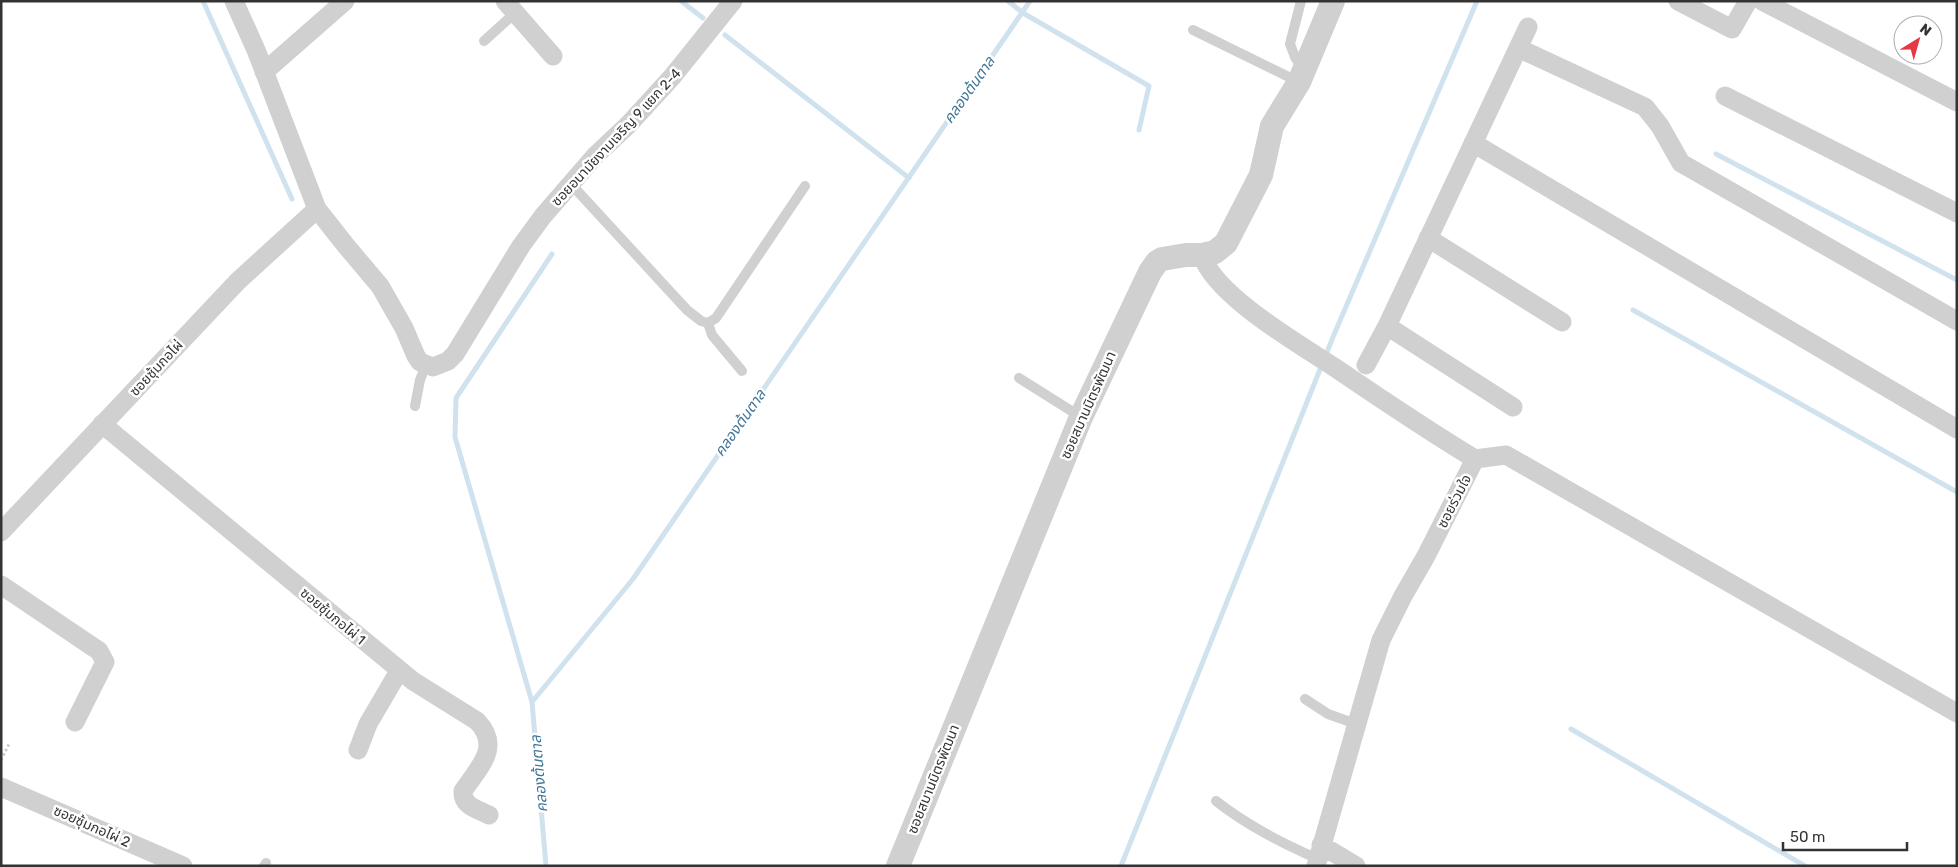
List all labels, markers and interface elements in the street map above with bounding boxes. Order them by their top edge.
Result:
north arrow [1893,15,1943,65]
text: N [1916,20,1935,40]
water label: คลองต้นตาล [939,53,999,127]
street label: ซอยอนามัยงามเจริญ 9 แยก 2-4 [548,65,685,210]
street label: ซอยซุ้มกอไผ่ [126,337,187,400]
street label: ซอยสมานมิตรพัฒนา [1057,349,1120,462]
water label: คลองต้นตาล [710,386,770,460]
street label: ซอยร่วมใจ [1434,472,1475,531]
street label: ซอยซุ้มกอไผ่ 1 [297,584,369,649]
street label: ซอยสมานมิตรพัฒนา [904,722,963,836]
water label: คลองต้นตาล [527,734,551,813]
street label: ซอยซุ้มกอไผ่ 2 [51,802,133,851]
scale bar [1783,820,1907,852]
text: 50 m [1790,828,1825,846]

